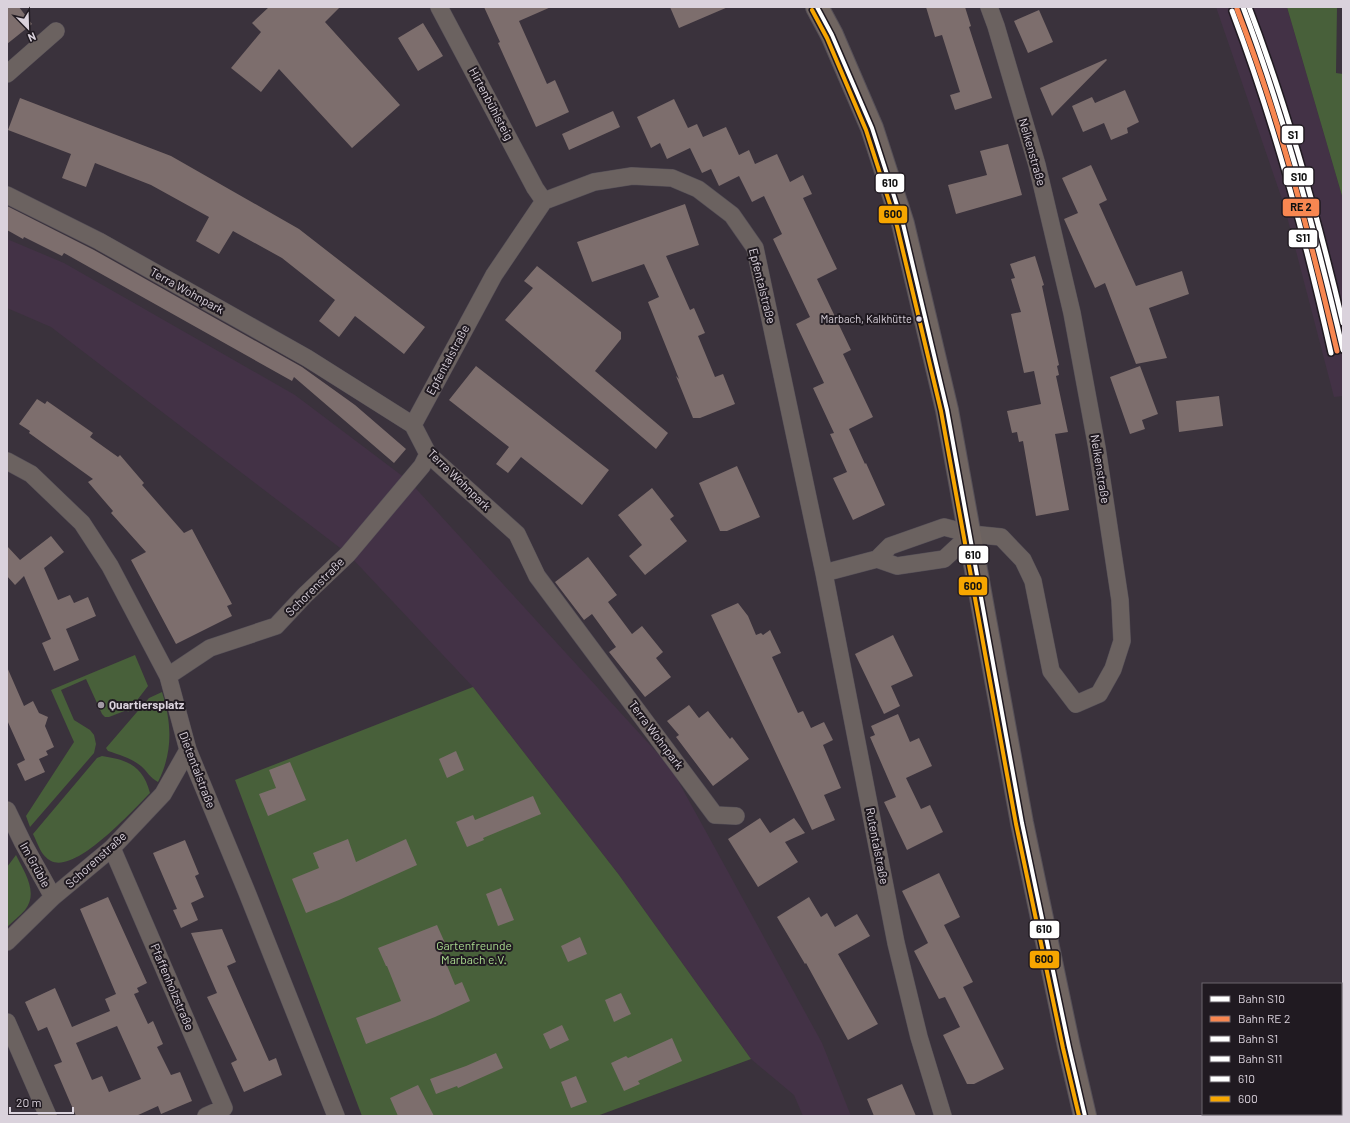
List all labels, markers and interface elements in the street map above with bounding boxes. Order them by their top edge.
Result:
north arrow [8,8,48,48]
text: N [26,30,38,45]
street label: Hirtenbühlsteig [467,65,517,142]
street label: Nelkenstraße [1017,116,1049,187]
line badge: S1 [1281,125,1304,144]
text: S1 [1288,128,1298,141]
line badge: S10 [1283,167,1314,186]
text: S10 [1291,170,1307,183]
line badge: 610 [875,173,905,193]
text: 610 [882,176,898,189]
line badge: RE 2 [1282,198,1320,217]
text: RE 2 [1290,200,1312,213]
line badge: 600 [878,205,908,224]
text: 600 [884,207,902,220]
line badge: S11 [1288,229,1318,248]
text: S11 [1296,231,1310,244]
street label: Epfentalstraße [747,247,779,325]
street label: Terra Wohnpark [148,264,227,316]
place label: Marbach, Kalkhütte [820,312,912,325]
marker: Marbach, Kalkhütte [914,314,924,324]
street label: Epfentalstraße [423,322,471,397]
street label: Nelkenstraße [1089,433,1113,504]
street label: Terra Wohnpark [425,446,494,513]
line badge: 610 [958,545,989,564]
text: 610 [965,548,981,561]
street label: Schorenstraße [282,554,346,618]
line badge: 600 [958,576,988,596]
text: 600 [964,579,982,592]
place label: Quartiersplatz [109,697,185,711]
street label: Terra Wohnpark [626,697,687,771]
marker: Quartiersplatz [96,700,106,710]
street label: Dietentalstraße [177,729,219,810]
street label: Rutentalstraße [864,806,892,885]
street label: Schorenstraße [62,828,129,890]
street label: Im Grüble [18,840,54,889]
line badge: 610 [1029,920,1060,939]
text: 610 [1036,922,1052,935]
park label: Gartenfreunde Marbach e.V. [436,938,512,966]
street label: Pfaffenholzstraße [148,941,197,1032]
line badge: 600 [1029,950,1060,969]
text: 600 [1035,952,1053,965]
legend [1202,983,1342,1115]
text: Bahn S10 [1238,991,1285,1005]
text: Bahn RE 2 [1238,1011,1290,1025]
text: Bahn S1 [1238,1031,1278,1045]
text: Bahn S11 [1238,1051,1282,1065]
text: 610 [1238,1071,1255,1085]
scale bar [10,1089,73,1115]
text: 600 [1238,1091,1258,1105]
text: 20 m [16,1095,42,1109]

